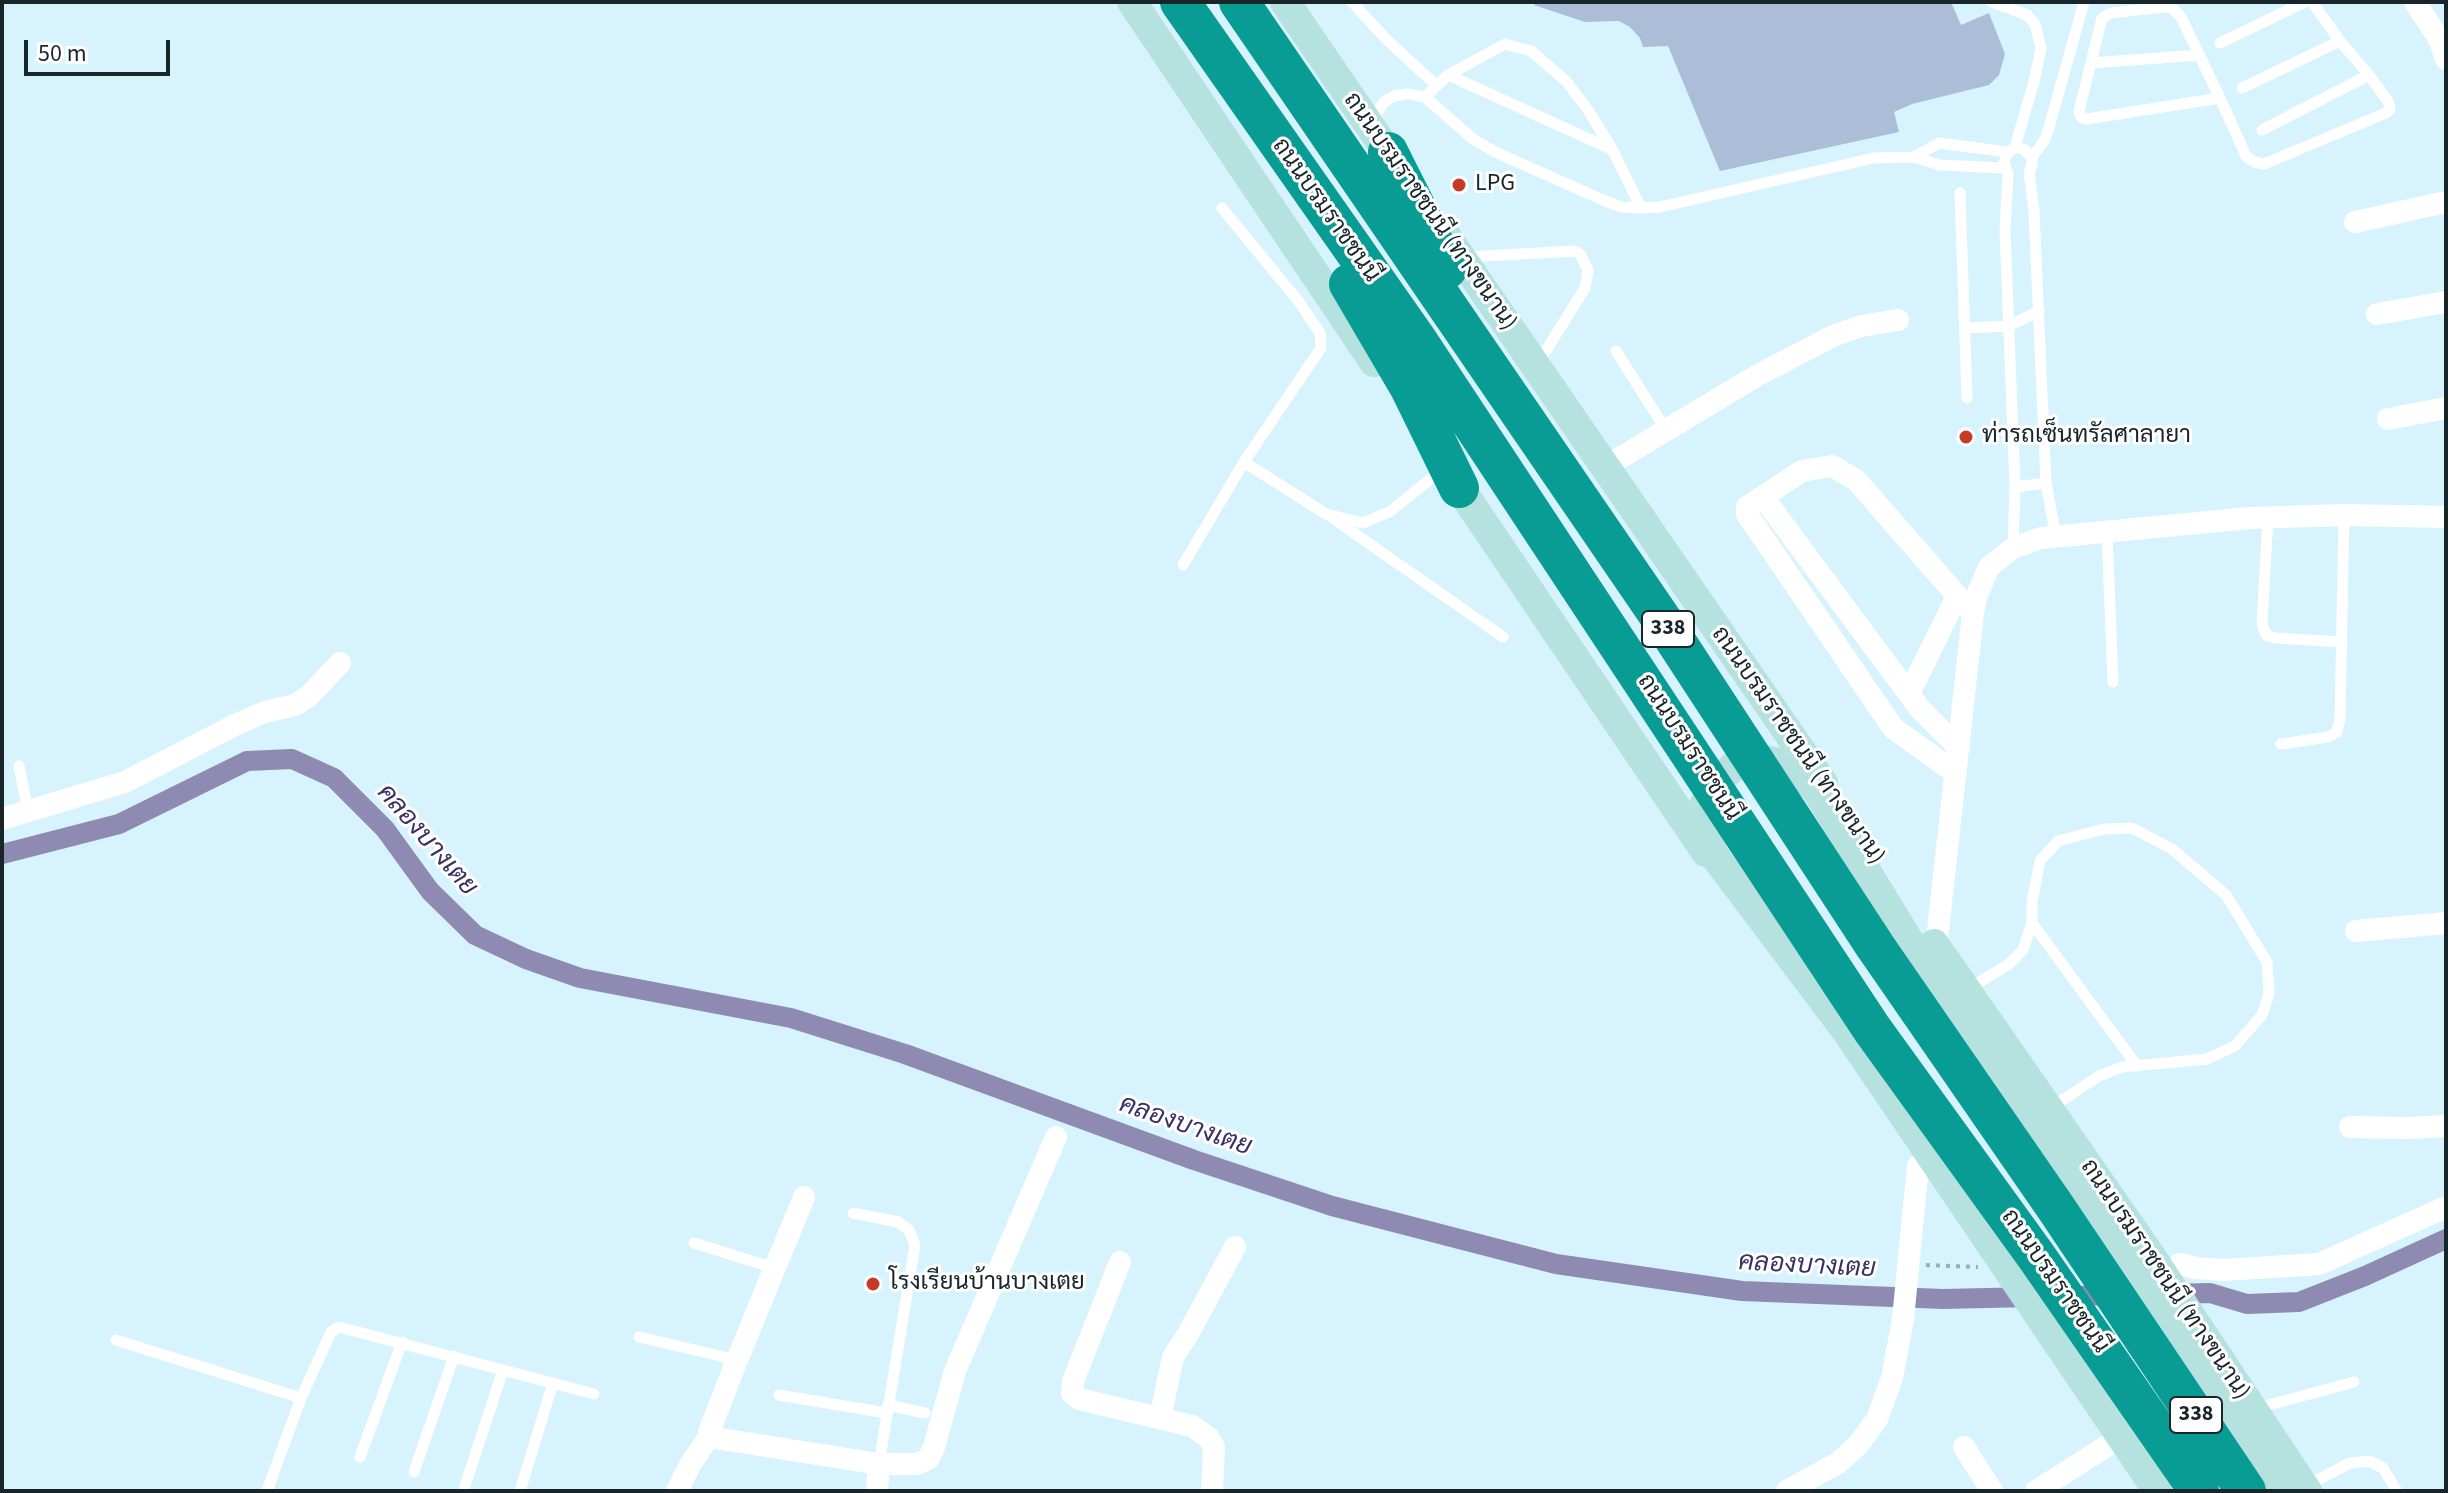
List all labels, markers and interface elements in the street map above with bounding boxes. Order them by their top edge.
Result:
scale bar [28,24,174,74]
text: 50 m [38,36,87,71]
street label: ถนนบรมราชชนนี (ทางขนาน) [1336,88,1522,336]
street label: ถนนบรมราชชนนี [1265,133,1385,289]
place label: LPG [1475,171,1515,199]
marker: LPG [1450,176,1468,194]
place label: ท่ารถเซ็นทรัลศาลายา [1982,423,2191,451]
marker: ท่ารถเซ็นทรัลศาลายา [1957,428,1975,446]
road number: 338 [1642,611,1694,647]
street label: ถนนบรมราชชนนี (ทางขนาน) [1704,622,1890,870]
street label: ถนนบรมราชชนนี [1630,669,1746,827]
water label: คลองบางเตย [369,779,483,903]
water label: คลองบางเตย [1115,1090,1255,1164]
street label: ถนนบรมราชชนนี (ทางขนาน) [2073,1154,2255,1406]
street label: ถนนบรมราชชนนี [1994,1204,2114,1360]
water label: คลองบางเตย [1737,1248,1877,1286]
place label: โรงเรียนบ้านบางเตย [889,1270,1085,1298]
marker: โรงเรียนบ้านบางเตย [864,1275,882,1293]
road number: 338 [2170,1397,2222,1433]

